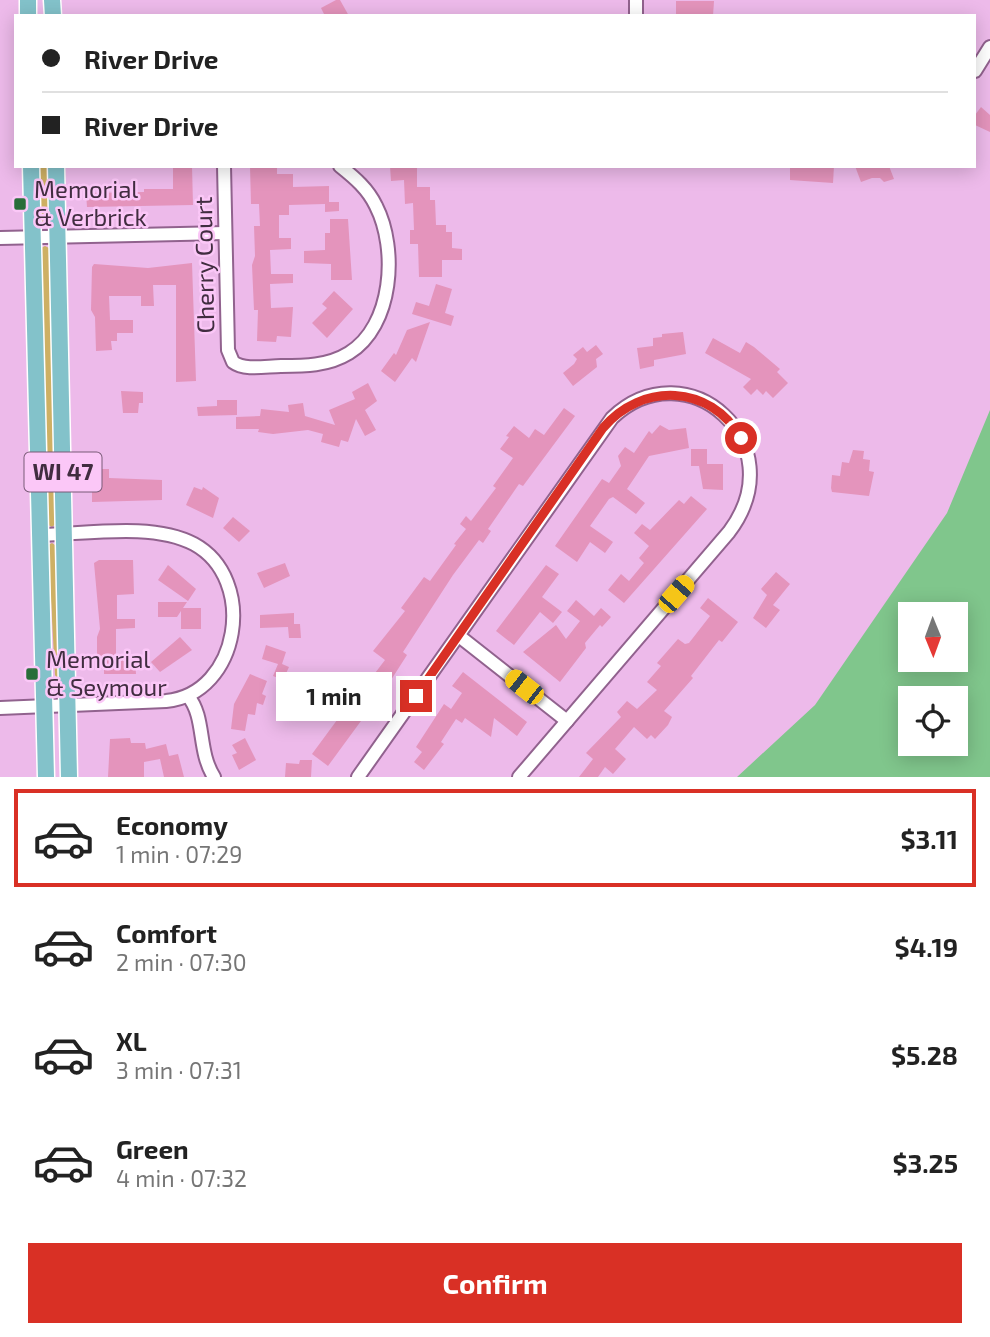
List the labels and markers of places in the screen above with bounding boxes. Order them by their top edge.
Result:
place label: Memorial & Verbrick [34,174,147,231]
marker: Memorial & Verbrick [12,196,28,212]
place label: Memorial & Seymour [46,644,167,701]
marker: Memorial & Seymour [24,666,40,682]

